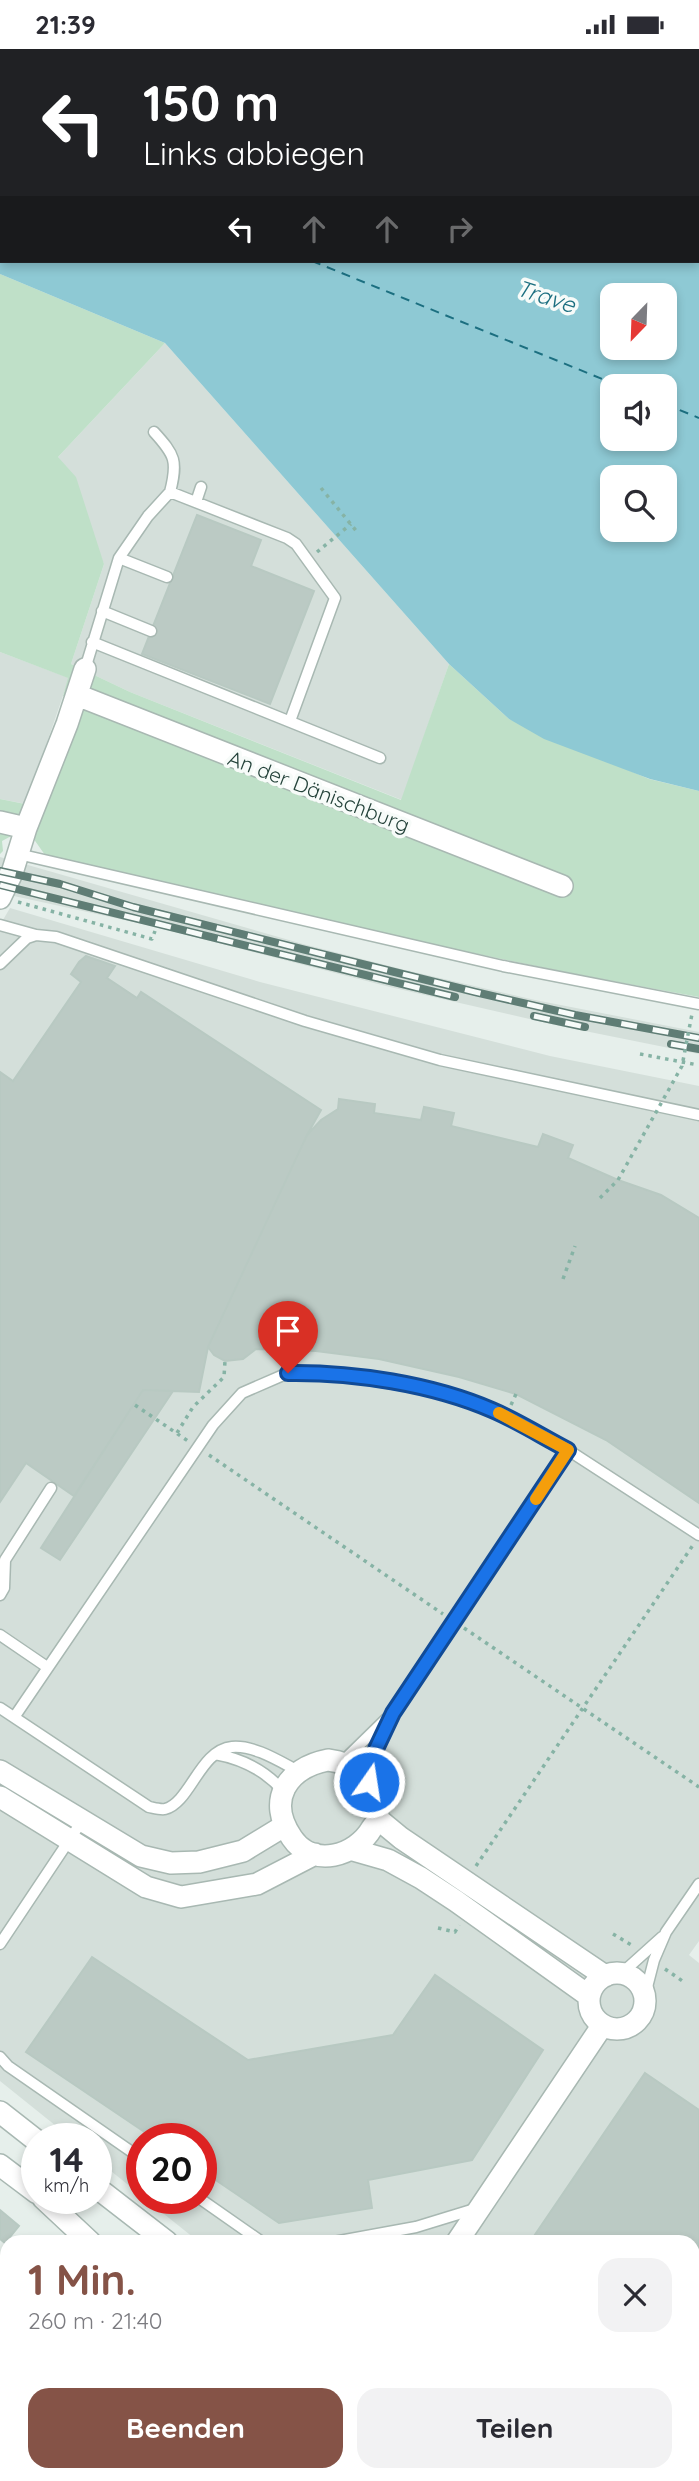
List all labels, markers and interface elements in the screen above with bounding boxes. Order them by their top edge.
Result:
text: 21:39 [35,8,96,41]
text: 150 m [143,72,279,133]
icon: left [28,77,119,168]
text: Links abbiegen [143,133,365,173]
icon: left [222,210,260,248]
icon: ahead [295,210,333,248]
icon: ahead [368,210,406,248]
icon: right [441,210,479,248]
water label: Trave [513,273,580,319]
north arrow [600,283,677,361]
map controls [600,283,677,542]
button: sound [600,374,677,451]
button: search [600,465,677,542]
street label: An der Dänischburg [224,744,414,838]
pin [258,1301,318,1373]
icon: arrive [269,1312,307,1350]
position arrow [332,1745,406,1819]
speed limit sign: 20 [126,2123,217,2214]
text: 14 [49,2137,84,2181]
text: km/h [44,2174,89,2197]
text: 1 Min. [28,2253,136,2306]
button: close [598,2258,672,2332]
text: 260 m · 21:40 [28,2306,162,2335]
button: Beenden [28,2388,343,2468]
button: Teilen [357,2388,672,2468]

